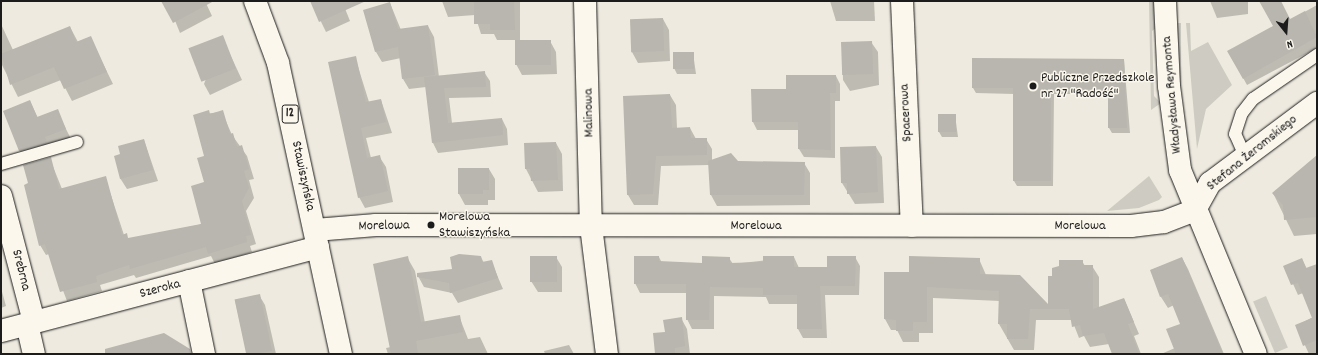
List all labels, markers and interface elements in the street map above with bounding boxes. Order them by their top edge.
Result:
north arrow [1266,12,1306,52]
text: N [1285,35,1294,52]
street label: Władysława Reymonta [1158,36,1186,154]
place label: Publiczne Przedszkole nr 27 "Radość" [1041,70,1154,102]
marker: Publiczne Przedszkole nr 27 "Radość" [1028,81,1038,91]
street label: Spacerowa [896,84,916,142]
street label: Malinowa [580,88,598,138]
road number: 12 [281,103,299,125]
street label: Stefana Żeromskiego [1203,111,1301,195]
street label: Stawiszyńska [287,140,319,212]
place label: Morelowa Stawiszyńska [439,209,510,242]
street label: Morelowa [358,217,410,235]
street label: Morelowa [731,218,781,234]
street label: Morelowa [1055,218,1105,234]
marker: Morelowa Stawiszyńska [426,220,436,230]
street label: Srebrna [8,248,34,292]
street label: Szeroka [138,276,182,302]

